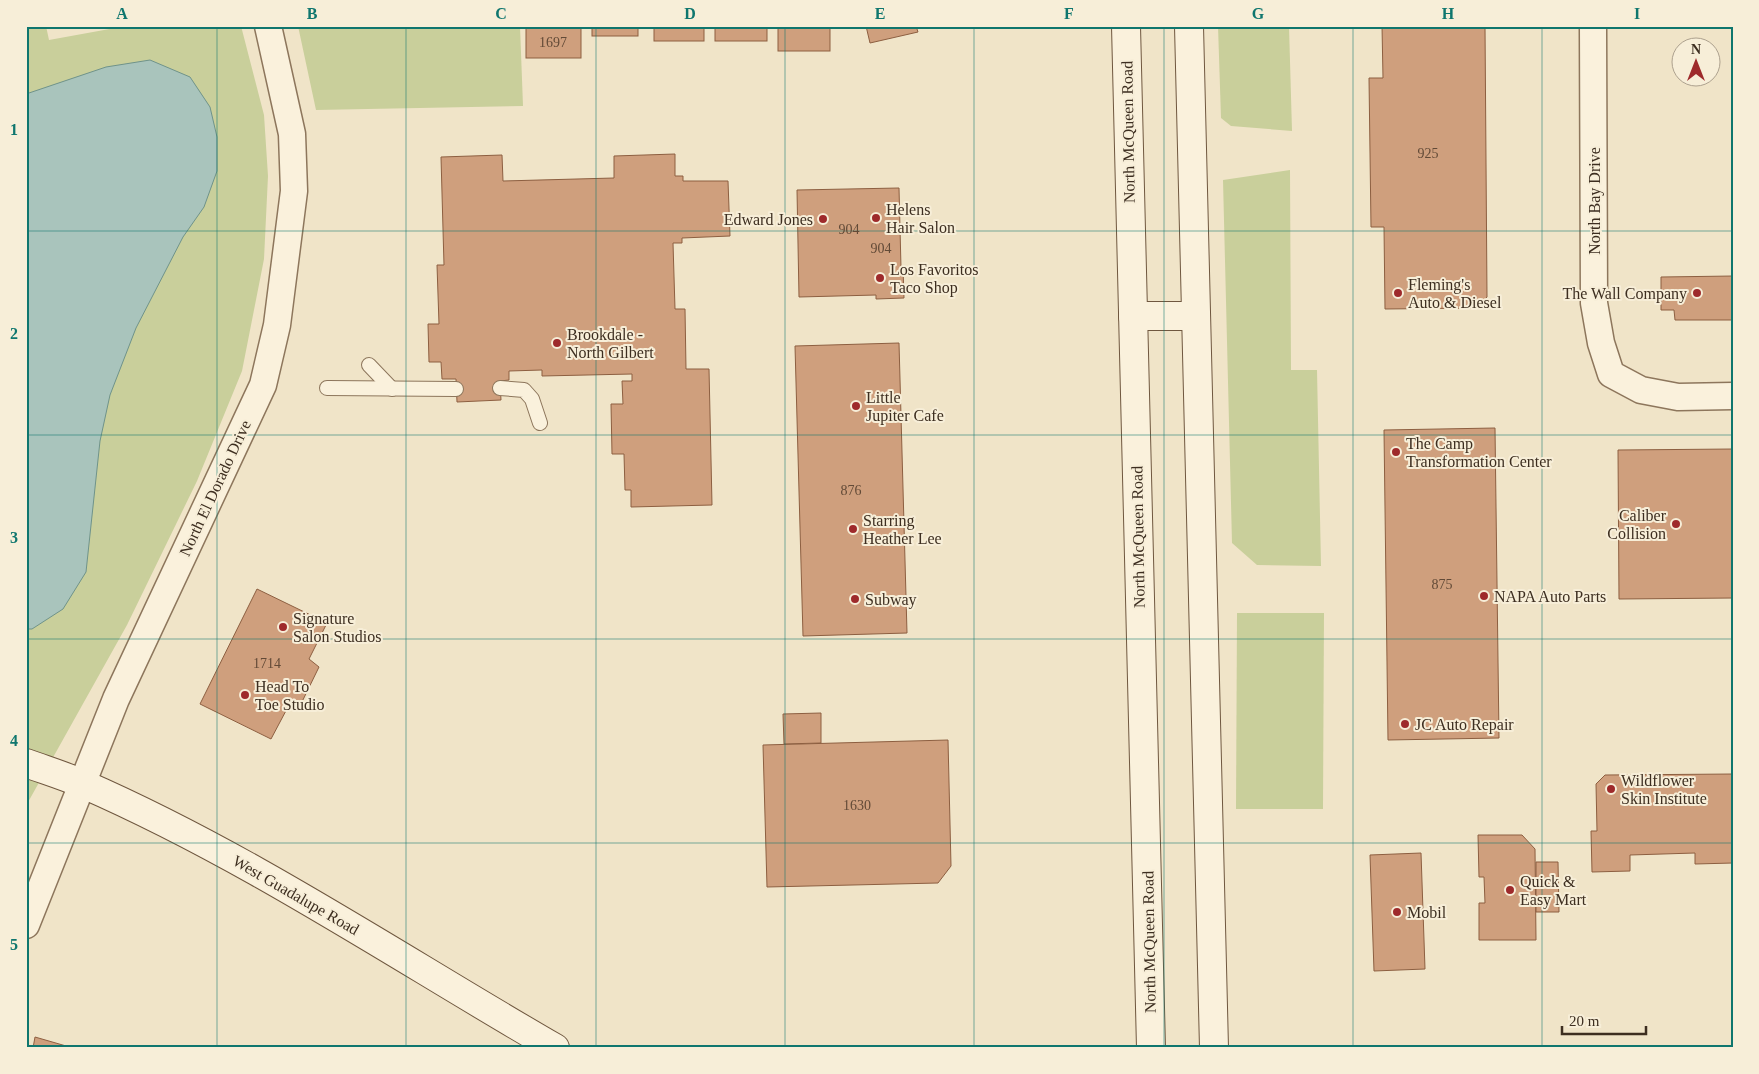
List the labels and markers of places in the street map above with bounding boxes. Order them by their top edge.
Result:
place label: Helens Hair Salon [886,201,955,236]
place label: Edward Jones [724,211,813,228]
marker: Helens Hair Salon [870,212,882,224]
marker: Edward Jones [817,213,829,225]
place label: Los Favoritos Taco Shop [890,261,978,297]
marker: Los Favoritos Taco Shop [874,272,886,284]
place label: Fleming's Auto & Diesel [1408,276,1502,311]
place label: The Wall Company [1562,285,1687,303]
marker: Fleming's Auto & Diesel [1392,287,1404,299]
marker: The Wall Company [1691,287,1703,299]
place label: Brookdale - North Gilbert [567,326,654,361]
marker: Brookdale - North Gilbert [551,337,563,349]
place label: Little Jupiter Cafe [866,389,944,425]
marker: Little Jupiter Cafe [850,400,862,412]
place label: The Camp Transformation Center [1406,435,1552,470]
marker: The Camp Transformation Center [1390,446,1402,458]
place label: Caliber Collision [1607,507,1667,542]
place label: Starring Heather Lee [863,512,942,547]
marker: Caliber Collision [1670,518,1682,530]
marker: Starring Heather Lee [847,523,859,535]
place label: NAPA Auto Parts [1494,588,1606,605]
marker: NAPA Auto Parts [1478,590,1490,602]
place label: Subway [865,591,917,609]
marker: Subway [849,593,861,605]
place label: Signature Salon Studios [293,610,381,645]
marker: Signature Salon Studios [277,621,289,633]
place label: Head To Toe Studio [255,678,325,713]
marker: Head To Toe Studio [239,689,251,701]
place label: JC Auto Repair [1415,716,1514,734]
marker: JC Auto Repair [1399,718,1411,730]
place label: Wildflower Skin Institute [1621,772,1707,807]
marker: Wildflower Skin Institute [1605,783,1617,795]
place label: Quick & Easy Mart [1520,873,1587,909]
marker: Quick & Easy Mart [1504,884,1516,896]
place label: Mobil [1407,904,1447,921]
marker: Mobil [1391,906,1403,918]

